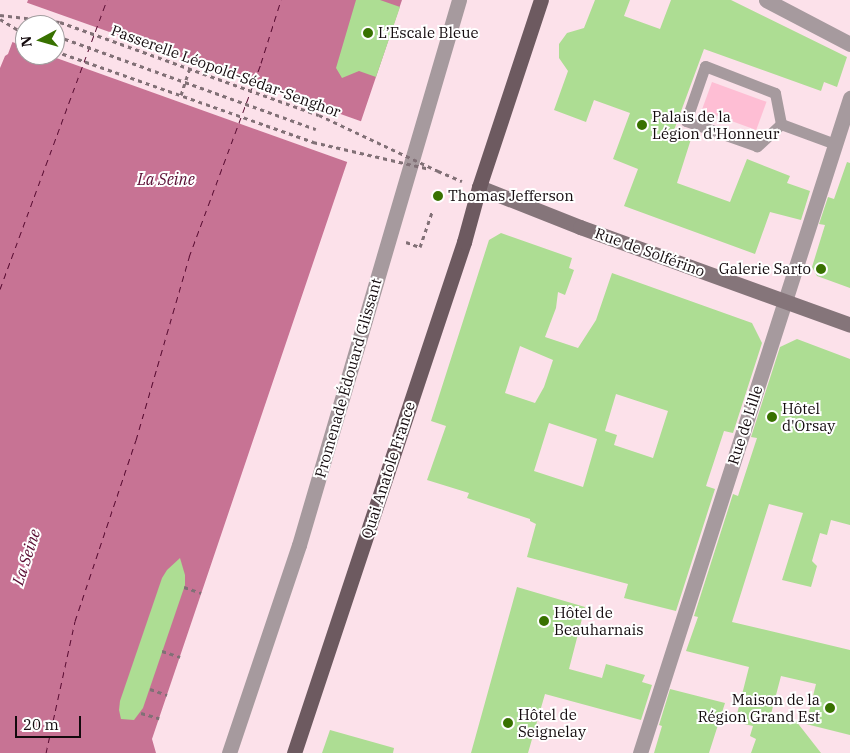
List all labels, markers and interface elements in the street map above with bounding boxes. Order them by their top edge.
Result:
north arrow [15,15,65,65]
street label: Passerelle Léopold-Sédar-Senghor [109,21,343,121]
place label: L’Escale Bleue [378,24,478,42]
marker: L’Escale Bleue [362,27,374,39]
text: N [17,35,36,48]
place label: Palais de la Légion d'Honneur [652,107,779,142]
marker: Palais de la Légion d'Honneur [636,119,648,131]
water label: La Seine [137,169,195,189]
place label: Thomas Jefferson [448,187,574,205]
marker: Thomas Jefferson [432,190,444,202]
street label: Rue de Solférino [593,224,707,280]
place label: Galerie Sarto [719,260,811,278]
marker: Galerie Sarto [815,263,827,275]
street label: Promenade Édouard Glissant [311,276,385,480]
street label: Rue de Lille [724,383,766,467]
street label: Quai Anatole France [357,399,419,541]
place label: Hôtel d'Orsay [782,399,835,434]
marker: Hôtel d'Orsay [766,411,778,423]
water label: La Seine [8,527,44,587]
place label: Hôtel de Beauharnais [554,603,644,638]
marker: Hôtel de Beauharnais [538,615,550,627]
place label: Maison de la Région Grand Est [698,690,820,725]
marker: Maison de la Région Grand Est [824,702,836,714]
place label: Hôtel de Seignelay [518,705,586,740]
scale bar [18,706,84,738]
text: 20 m [23,715,59,734]
marker: Hôtel de Seignelay [502,717,514,729]

